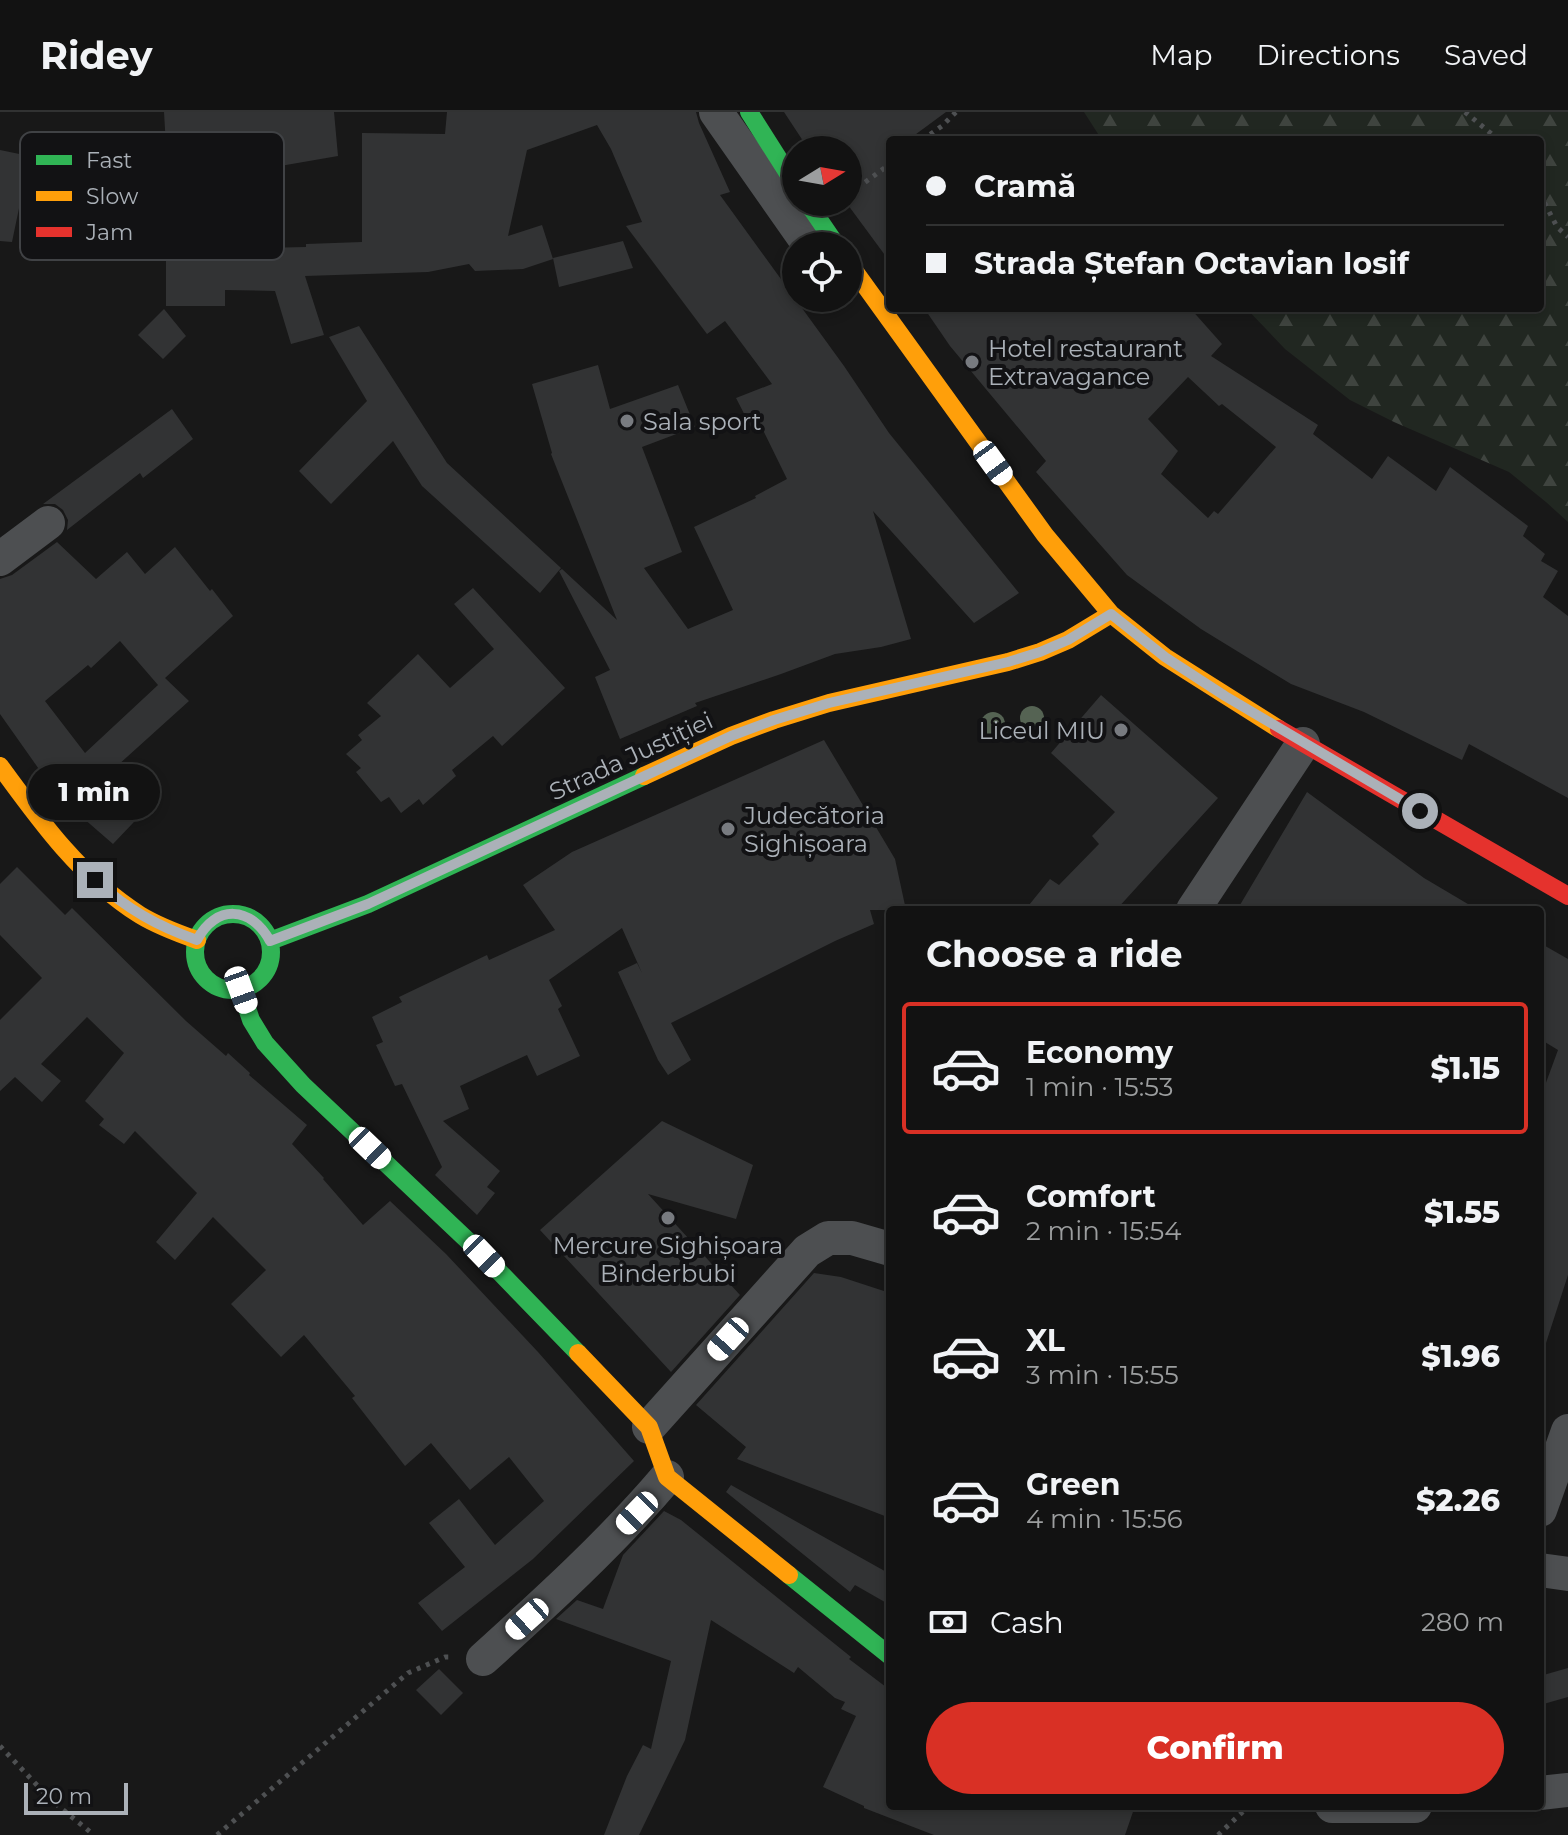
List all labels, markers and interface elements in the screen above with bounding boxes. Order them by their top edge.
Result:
text: Ridey [40,32,152,79]
text: Map [1150,38,1212,72]
text: Directions [1256,38,1400,72]
text: Saved [1444,38,1528,72]
legend [20,132,284,260]
north arrow [782,136,862,216]
map controls [782,136,862,312]
text: Fast [86,147,132,174]
text: Cramă [974,168,1076,205]
text: Slow [86,183,139,210]
text: Jam [85,219,133,246]
button: locate [782,232,862,312]
text: Strada Ștefan Octavian Iosif [974,245,1409,282]
place label: Hotel restaurant Extravagance [988,334,1183,391]
marker: Hotel restaurant Extravagance [963,353,981,371]
place label: Sala sport [643,407,762,436]
marker: Sala sport [618,412,636,430]
car [969,437,1017,489]
street label: Strada Justiției [545,705,717,807]
place label: Liceul MIU [979,716,1105,745]
marker: Liceul MIU [1112,721,1130,739]
callout: 1 min [29,764,161,820]
text: 1 min [58,776,130,808]
route start [1402,793,1438,829]
place label: Judecătoria Sighișoara [743,801,885,858]
marker: Judecătoria Sighișoara [719,820,737,838]
route end [77,862,113,898]
text: Choose a ride [926,932,1183,976]
car [222,963,260,1017]
icon: car [930,1032,1002,1104]
text: Economy [1026,1034,1173,1071]
text: $1.15 [1430,1050,1500,1087]
text: 1 min · 15:53 [1026,1071,1173,1103]
car [344,1123,396,1173]
icon: car [930,1176,1002,1248]
text: Comfort [1026,1178,1156,1215]
text: $1.55 [1424,1194,1500,1231]
marker: Mercure Sighișoara Binderbubi [659,1209,677,1227]
text: 2 min · 15:54 [1026,1215,1181,1247]
car [459,1230,509,1282]
place label: Mercure Sighișoara Binderbubi [553,1231,783,1288]
car [703,1313,753,1365]
icon: car [930,1320,1002,1392]
text: XL [1026,1322,1065,1359]
text: $1.96 [1421,1338,1500,1375]
text: 3 min · 15:55 [1026,1359,1179,1391]
icon: car [930,1464,1002,1536]
text: Green [1026,1466,1120,1503]
text: $2.26 [1416,1482,1500,1519]
car [612,1487,662,1539]
text: 4 min · 15:56 [1026,1503,1183,1535]
car [501,1594,553,1644]
icon: cash [926,1600,970,1644]
text: Cash [990,1604,1064,1641]
text: 280 m [1421,1606,1504,1638]
button: Confirm [926,1702,1504,1794]
scale bar [24,1779,128,1815]
text: 20 m [36,1783,92,1810]

